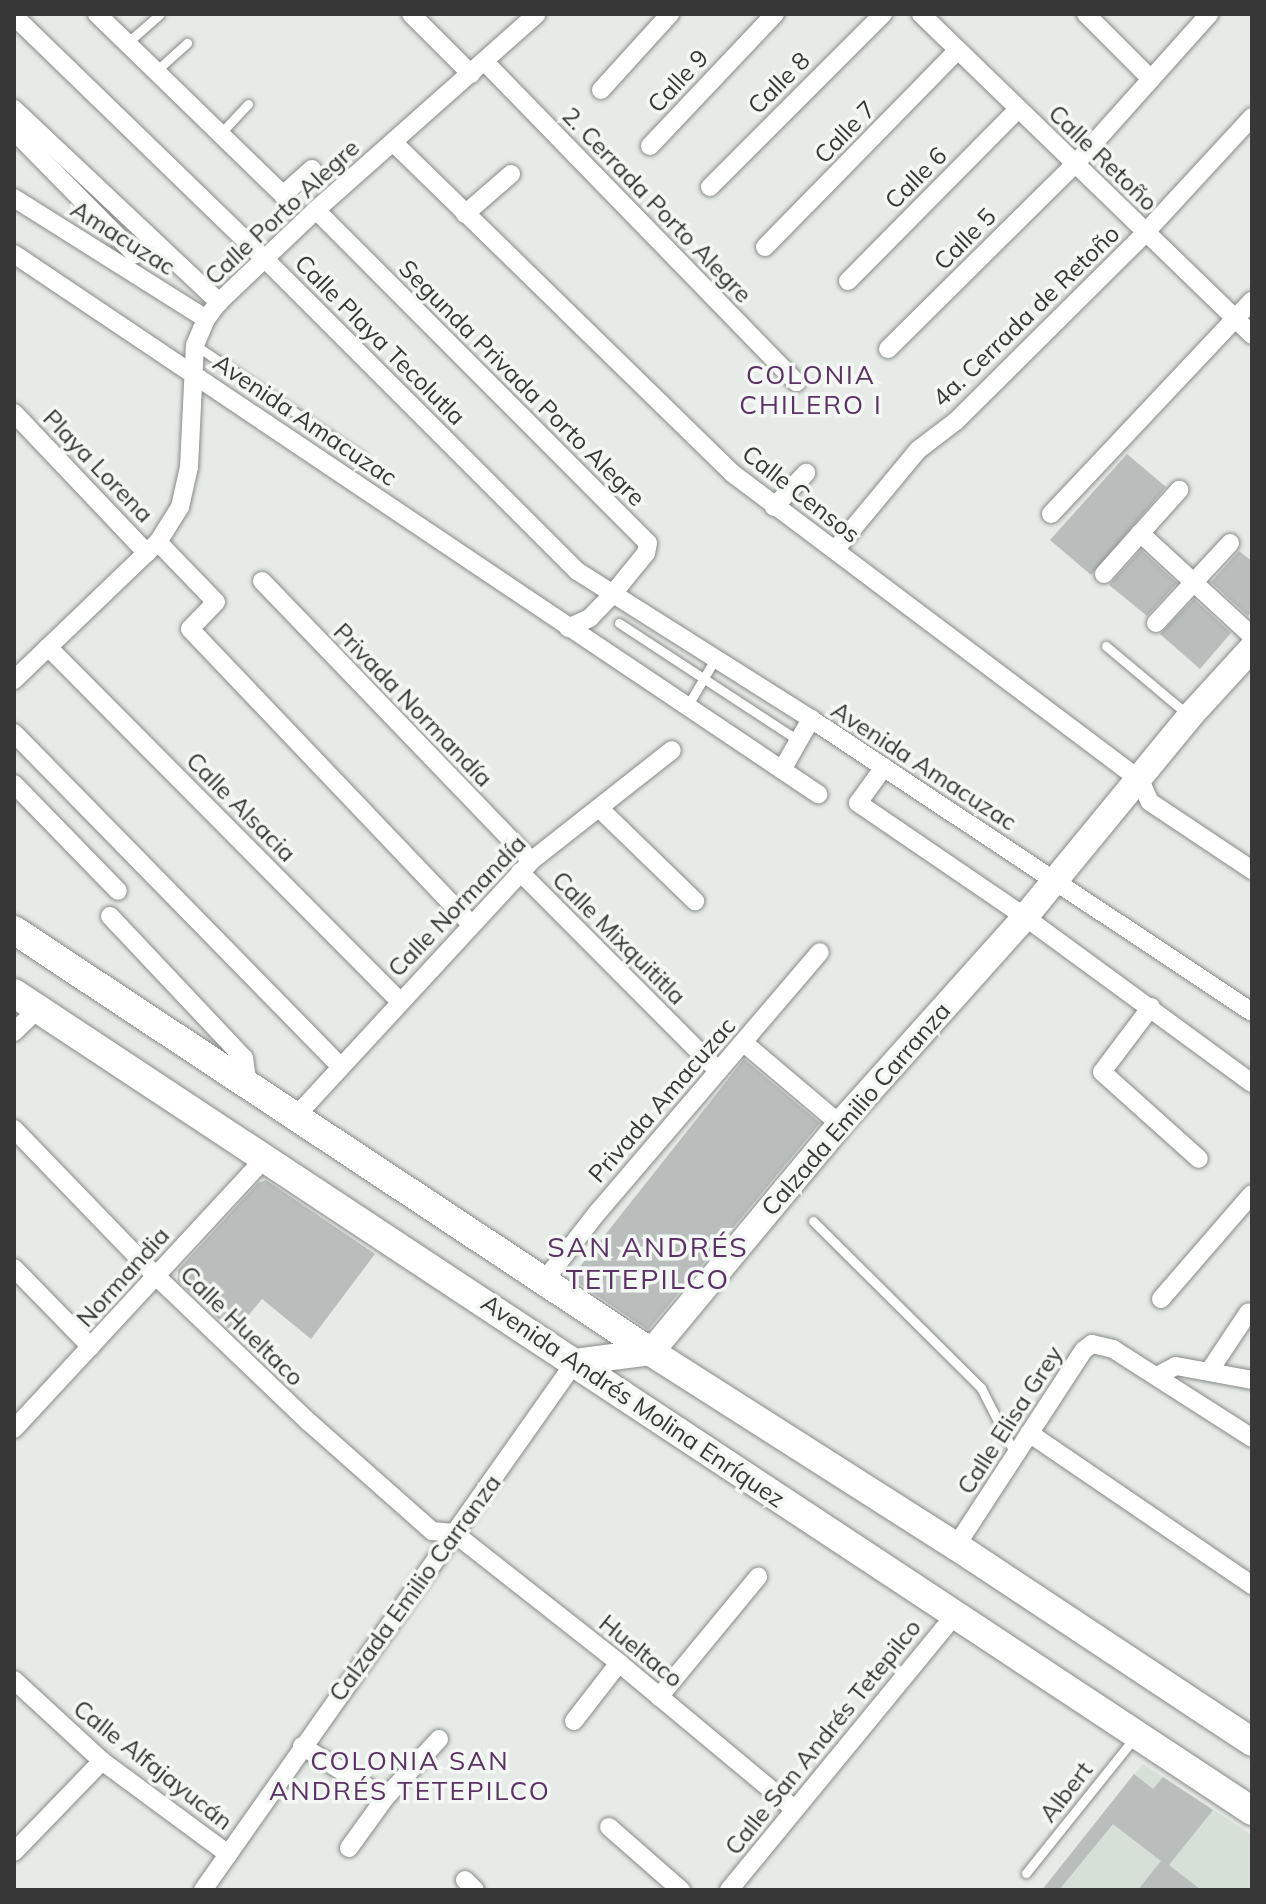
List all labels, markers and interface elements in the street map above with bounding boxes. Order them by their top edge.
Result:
street label: Calle 9 [642,44,714,118]
street label: Calle 8 [742,46,816,120]
street label: Calle 7 [808,95,882,169]
street label: Calle Retoño [1043,99,1163,217]
street label: 2. Cerrada Porto Alegre [556,101,758,309]
street label: Calle Porto Alegre [199,133,365,291]
street label: Calle 6 [879,141,953,215]
street label: Amacuzac [66,195,180,281]
street label: Calle 5 [928,202,1002,276]
street label: 4a. Cerrada de Retoño [927,219,1125,413]
street label: Calle Playa Tecolutla [289,249,471,431]
street label: Segunda Privada Porto Alegre [393,254,651,512]
street label: Avenida Amacuzac [208,348,402,492]
district label: COLONIA CHILERO I [739,359,883,420]
street label: Playa Lorena [37,404,159,528]
street label: Calle Censos [736,439,866,549]
street label: Privada Normandía [328,617,498,793]
street label: Avenida Amacuzac [826,695,1022,837]
street label: Calle Alsacia [180,746,302,868]
street label: Calle Normandía [382,829,532,983]
street label: Calle Mixquititla [546,865,692,1011]
street label: Calzada Emilio Carranza [756,996,956,1222]
street label: Privada Amacuzac [582,1012,742,1188]
street label: Normandia [71,1221,175,1333]
district label: SAN ANDRÉS TETEPILCO [547,1230,749,1296]
street label: Calle Hueltaco [174,1260,310,1392]
street label: Avenida Andrés Molina Enríquez [476,1288,790,1514]
street label: Calle Elisa Grey [951,1340,1069,1500]
street label: Calzada Emilio Carranza [323,1469,507,1707]
street label: Hueltaco [593,1609,689,1693]
street label: Calle San Andrés Tetepilco [719,1613,927,1861]
street label: Calle Alfajayucán [68,1694,238,1836]
district label: COLONIA SAN ANDRÉS TETEPILCO [269,1745,551,1806]
street label: Albert [1034,1756,1098,1828]

